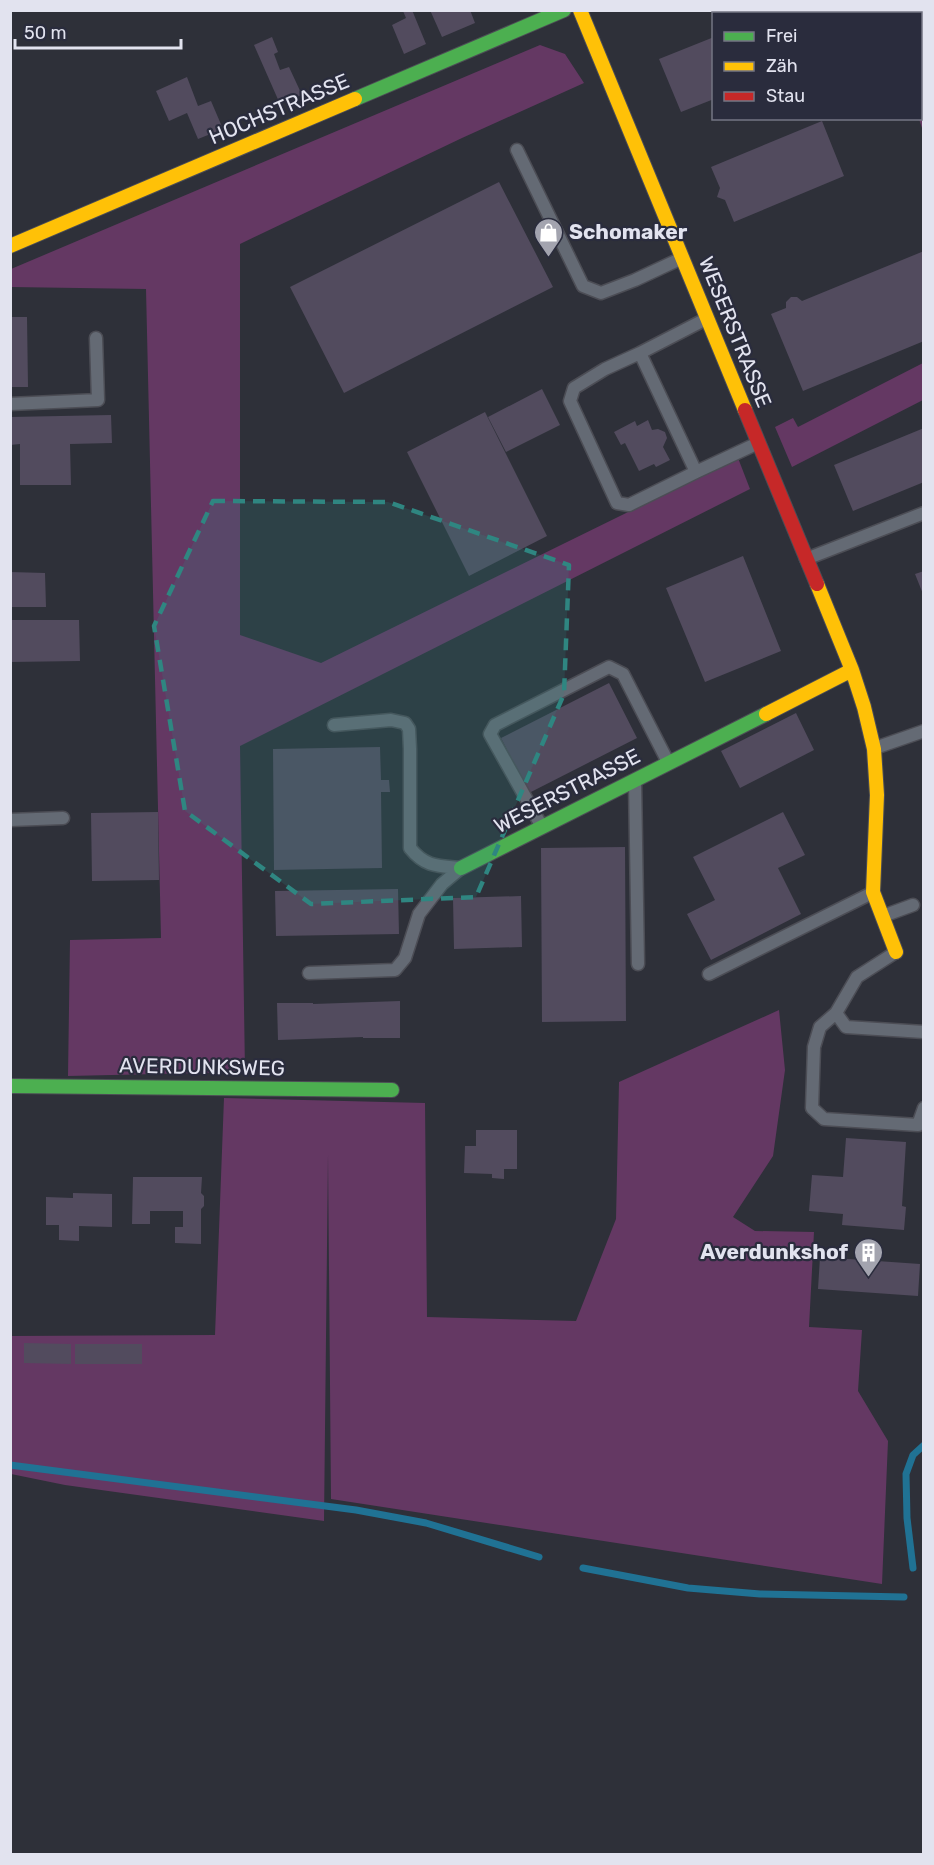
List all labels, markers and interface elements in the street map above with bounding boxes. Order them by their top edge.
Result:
scale bar [15,12,182,50]
legend [712,12,922,120]
text: 50 m [24,22,67,44]
text: Frei [766,25,797,47]
text: Zäh [766,55,798,77]
street label: HOCHSTRASSE [205,68,353,149]
text: Stau [766,85,805,107]
shop icon: Schomaker [532,216,564,258]
place label: Schomaker [569,219,688,244]
street label: WESERSTRASSE [694,253,777,411]
street label: WESERSTRASSE [490,743,644,838]
street label: AVERDUNKSWEG [119,1053,285,1080]
building icon: Averdunkshof [853,1236,885,1278]
place label: Averdunkshof [700,1239,849,1264]

